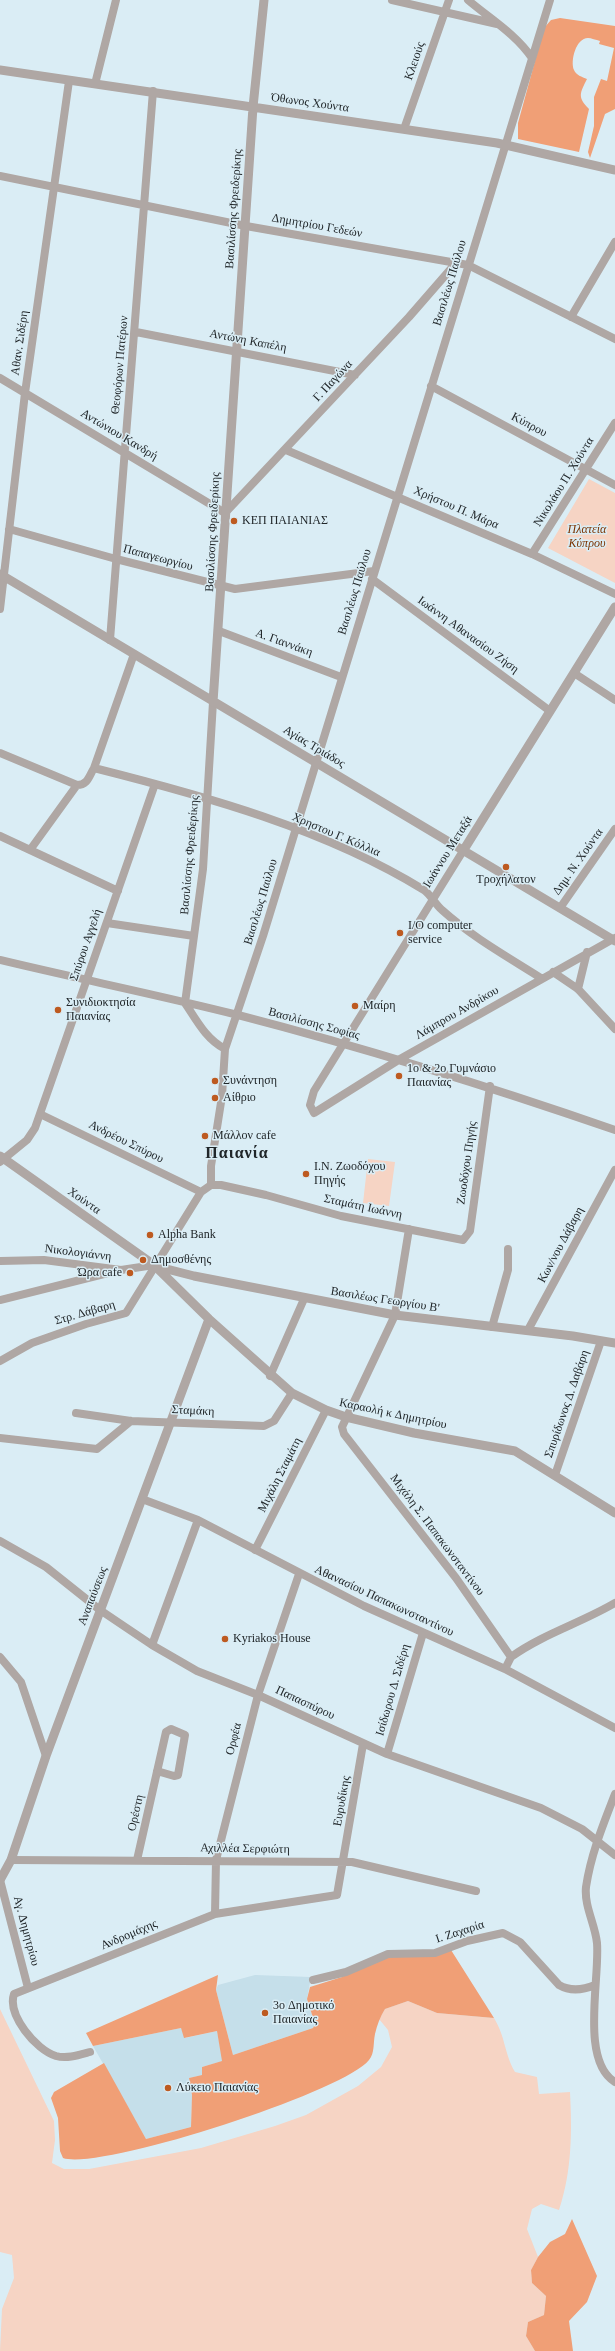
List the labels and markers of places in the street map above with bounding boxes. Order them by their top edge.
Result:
place label: ΚΕΠ ΠΑΙΑΝΙΑΣ [242,514,328,528]
marker: ΚΕΠ ΠΑΙΑΝΙΑΣ [229,516,239,526]
marker: Τροχήλατον [501,862,511,872]
place label: Τροχήλατον [476,873,536,887]
place label: I/O computer service [408,919,472,947]
marker: I/O computer service [395,928,405,938]
place label: Συνιδιοκτησία Παιανίας [66,996,136,1024]
place label: Μαίρη [363,999,395,1013]
marker: Μαίρη [350,1001,360,1011]
marker: Συνιδιοκτησία Παιανίας [53,1005,63,1015]
place label: 1ο & 2ο Γυμνάσιο Παιανίας [407,1062,496,1090]
marker: 1ο & 2ο Γυμνάσιο Παιανίας [394,1071,404,1081]
place label: Συνάντηση [223,1074,277,1088]
marker: Συνάντηση [210,1076,220,1086]
place label: Αίθριο [223,1091,256,1105]
marker: Αίθριο [210,1093,220,1103]
place label: Μάλλον cafe [213,1129,276,1143]
marker: Μάλλον cafe [200,1131,210,1141]
place label: Ι.Ν. Ζωοδόχου Πηγής [314,1160,386,1188]
marker: Ι.Ν. Ζωοδόχου Πηγής [301,1169,311,1179]
place label: Alpha Bank [158,1228,216,1242]
marker: Alpha Bank [145,1230,155,1240]
place label: Δημοσθένης [151,1253,211,1267]
marker: Δημοσθένης [138,1255,148,1265]
place label: Ώρα cafe [78,1266,122,1280]
marker: Ώρα cafe [125,1268,135,1278]
place label: Kyriakos House [233,1632,311,1646]
marker: Kyriakos House [220,1634,230,1644]
place label: 3ο Δημοτικό Παιανίας [273,1999,334,2027]
marker: 3ο Δημοτικό Παιανίας [260,2008,270,2018]
place label: Λύκειο Παιανίας [176,2081,258,2095]
marker: Λύκειο Παιανίας [163,2083,173,2093]

